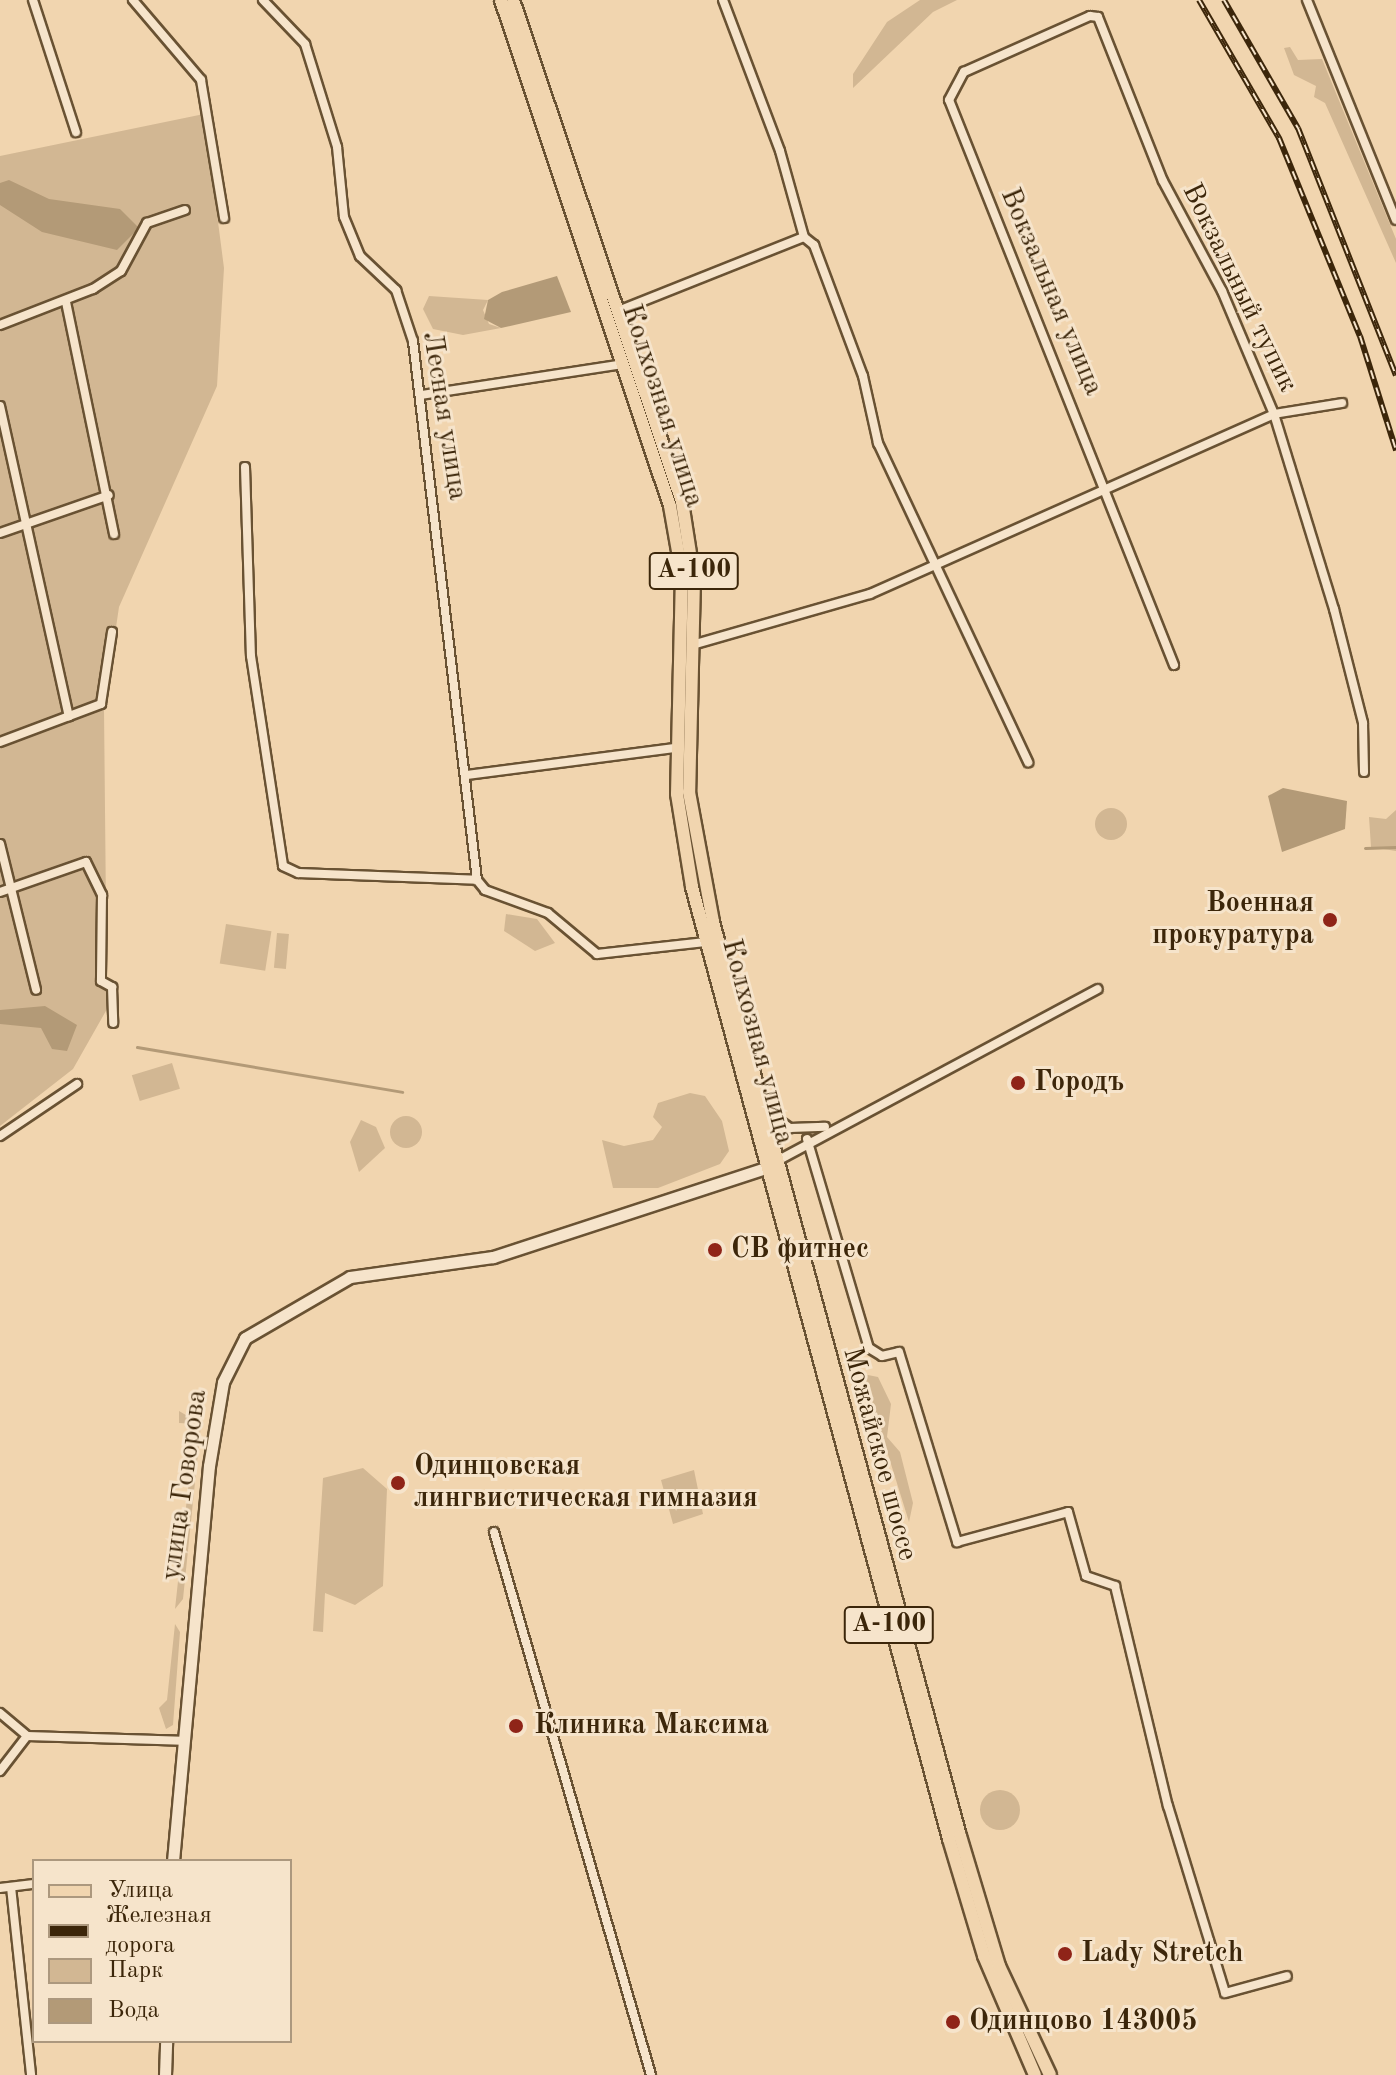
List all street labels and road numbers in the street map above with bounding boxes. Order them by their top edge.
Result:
street label: Вокзальный тупик [1174,178,1304,398]
street label: Вокзальная улица [992,183,1110,401]
street label: Колхозная улица [613,300,711,512]
street label: Лесная улица [414,329,474,503]
road number: А-100 [648,549,740,593]
street label: Колхозная улица [713,935,801,1149]
street label: Можайское шоссе [834,1344,924,1564]
street label: улица Говорова [155,1387,215,1583]
road number: А-100 [843,1603,935,1647]

